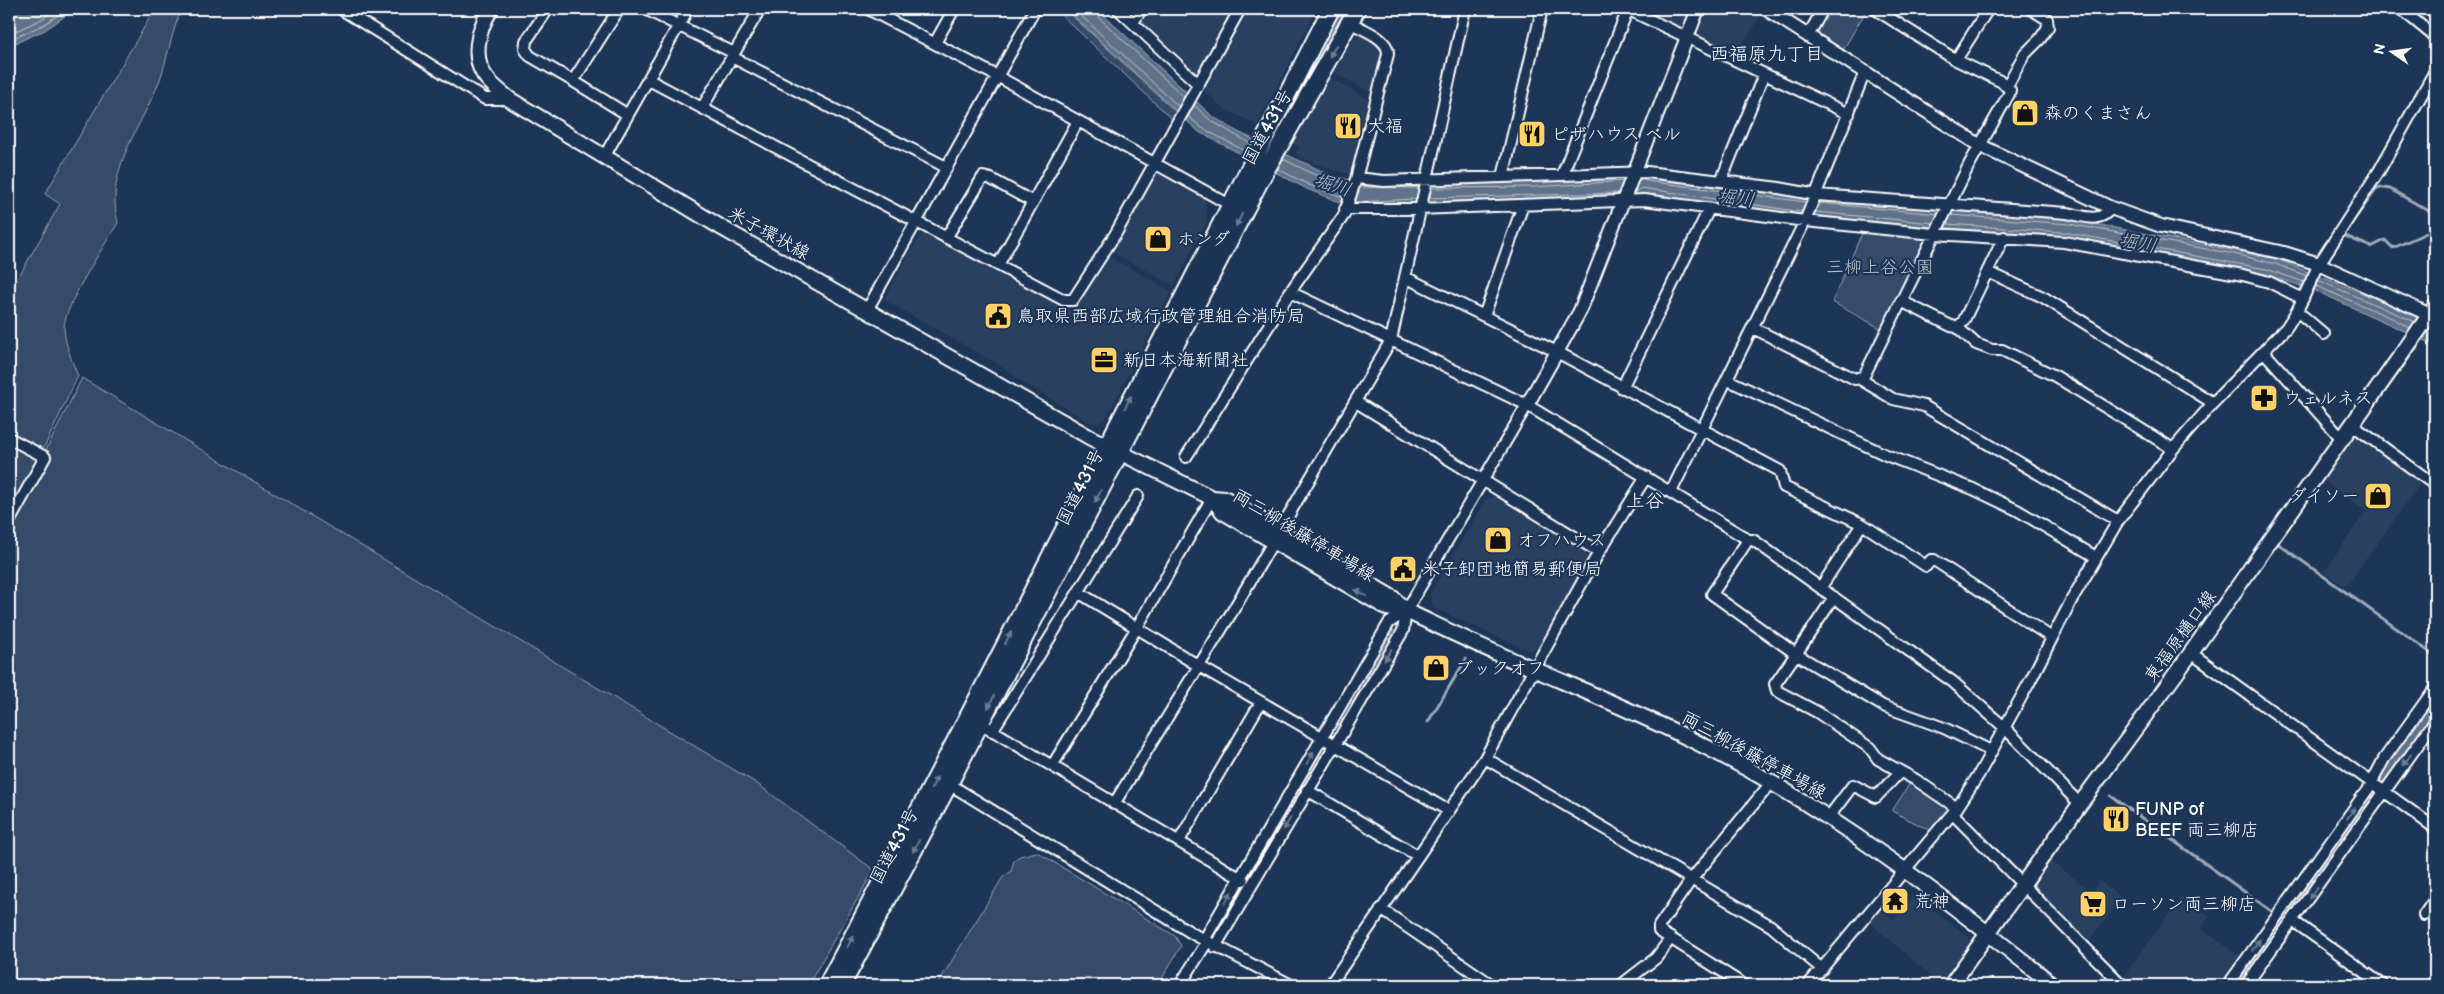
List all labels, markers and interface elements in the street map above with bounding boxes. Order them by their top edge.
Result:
north arrow [2366,28,2416,78]
text: N [2370,42,2389,56]
district label: 西福原九丁目 [1710,43,1824,66]
one-way arrow [1328,44,1337,58]
street label: 国道431号 [1238,86,1297,169]
shop icon: 森のくまさん [2010,98,2040,128]
place label: 森のくまさん [2044,103,2152,124]
restaurant icon: 大福 [1333,111,1363,141]
place label: 大福 [1367,116,1403,137]
restaurant icon: ピザハウス ベル [1517,119,1547,149]
place label: ピザハウス ベル [1551,124,1681,145]
water label: 堀川 [1311,169,1354,202]
water label: 堀川 [1715,184,1756,213]
street label: 米子環状線 [724,202,813,264]
one-way arrow [1235,213,1243,227]
shop icon: ホンダ [1143,224,1173,254]
place label: ホンダ [1177,229,1230,250]
water label: 堀川 [2117,229,2159,258]
park label: 三柳上谷公園 [1826,257,1934,278]
public building icon: 鳥取県西部広域行政管理組合消防局 [983,301,1013,331]
place label: 鳥取県西部広域行政管理組合消防局 [1017,306,1305,327]
office icon: 新日本海新聞社 [1089,345,1119,375]
place label: 新日本海新聞社 [1123,350,1249,371]
pharmacy icon: ウェルネス [2249,383,2279,413]
place label: ウェルネス [2283,388,2373,409]
one-way arrow [1124,395,1132,409]
street label: 国道431号 [1052,445,1109,529]
shop icon: ダイソー [2363,481,2393,511]
street label: 両三柳後藤停車場線 [1229,485,1379,586]
place label: ダイソー [2289,486,2359,507]
one-way arrow [1094,489,1102,503]
district label: 上谷 [1626,490,1664,513]
shop icon: オフハウス [1483,525,1513,555]
place label: オフハウス [1517,530,1606,551]
public building icon: 米子卸団地簡易郵便局 [1388,554,1418,584]
place label: 米子卸団地簡易郵便局 [1422,559,1602,580]
street label: 東福原樋口線 [2140,586,2221,686]
one-way arrow [1354,589,1369,597]
one-way arrow [1004,631,1012,646]
one-way arrow [1384,649,1393,662]
shop icon: ブックオフ [1421,653,1451,683]
place label: ブックオフ [1455,658,1545,679]
one-way arrow [987,695,995,709]
street label: 両三柳後藤停車場線 [1678,707,1830,804]
one-way arrow [1306,751,1315,764]
one-way arrow [2402,753,2412,767]
one-way arrow [930,776,938,790]
place label: FUNP of BEEF 両三柳店 [2135,799,2259,841]
restaurant icon: FUNP of BEEF 両三柳店 [2101,804,2131,834]
street label: 国道431号 [866,805,923,888]
one-way arrow [2346,806,2356,820]
one-way arrow [1282,818,1291,831]
one-way arrow [912,839,920,854]
temple icon: 荒神 [1880,886,1910,916]
one-way arrow [2308,886,2318,899]
supermarket icon: ローソン両三柳店 [2078,889,2108,919]
one-way arrow [1223,891,1232,904]
place label: 荒神 [1914,891,1950,912]
place label: ローソン両三柳店 [2112,894,2256,915]
one-way arrow [846,936,855,949]
one-way arrow [2251,939,2261,952]

